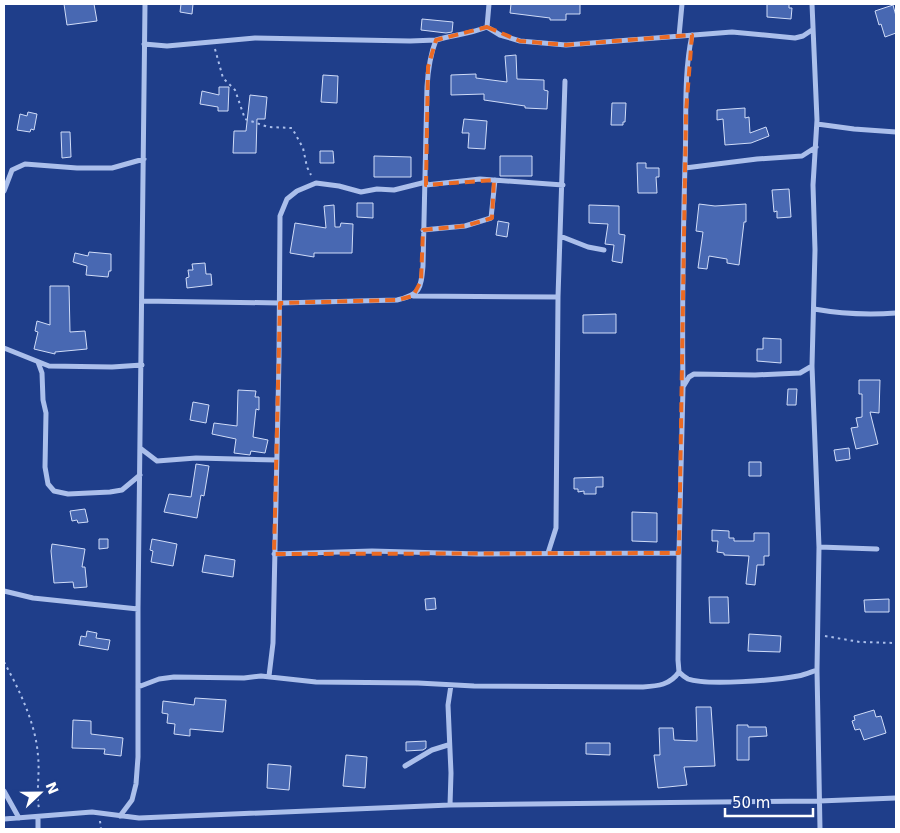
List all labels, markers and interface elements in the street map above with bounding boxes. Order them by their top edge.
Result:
north arrow [15,768,65,818]
text: N [42,780,62,797]
scale bar [725,786,812,818]
text: 50 m [732,794,770,812]

